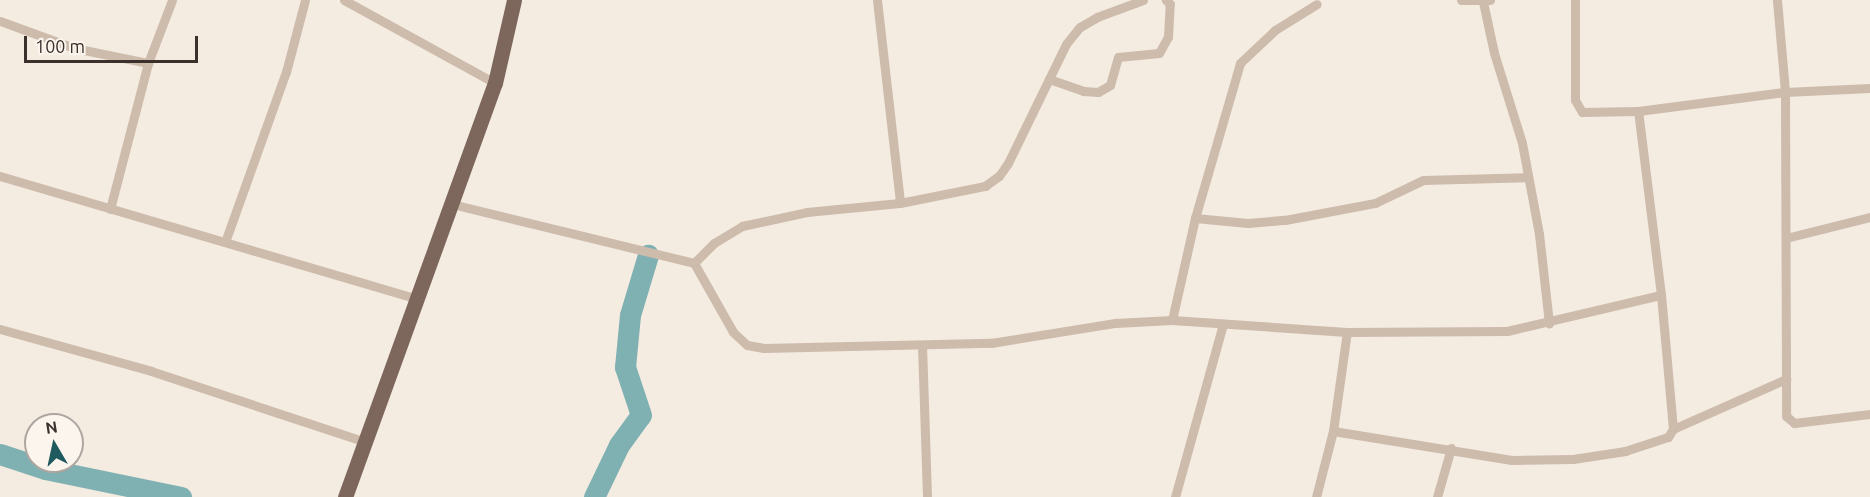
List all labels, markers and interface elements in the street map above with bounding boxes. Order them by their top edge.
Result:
scale bar [27,24,201,62]
text: 100 m [35,36,85,56]
north arrow [24,413,84,473]
text: N [44,417,59,437]

